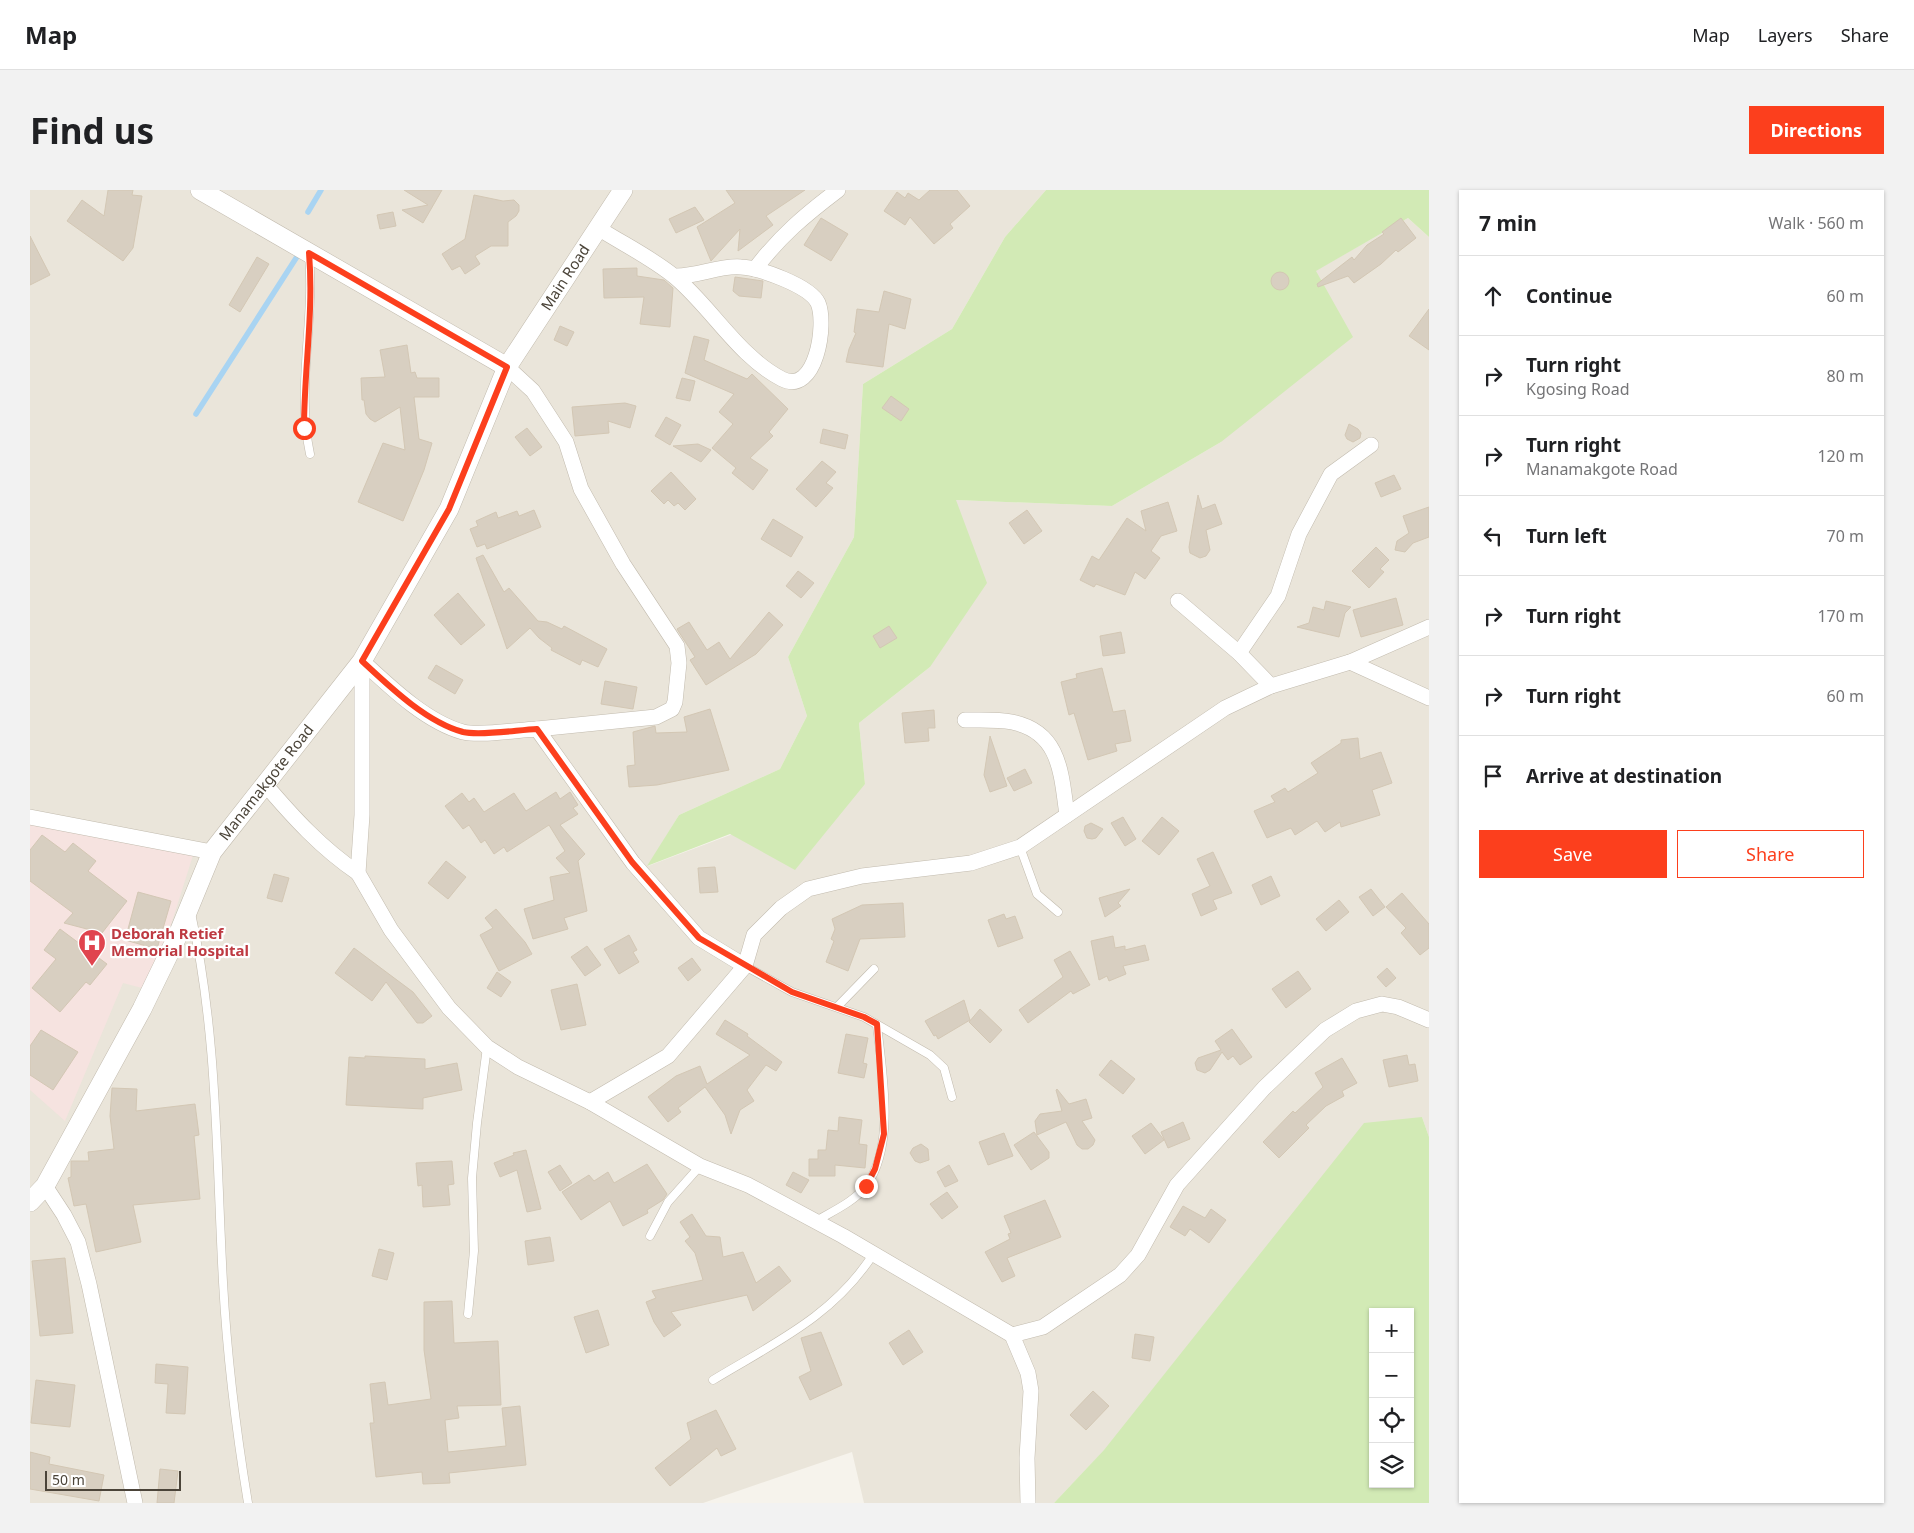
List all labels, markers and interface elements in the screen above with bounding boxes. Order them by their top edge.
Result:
text: Map [25,18,77,51]
text: Map [1692,23,1730,47]
text: Layers [1758,23,1813,47]
text: Share [1841,23,1889,47]
button: Directions [1749,106,1884,154]
text: Find us [30,107,154,154]
text: 7 min [1479,209,1537,237]
text: Walk · 560 m [1769,212,1864,234]
street label: Main Road [536,240,594,314]
icon: ahead [1479,282,1507,310]
text: Continue [1526,283,1612,309]
text: 60 m [1827,285,1864,307]
text: Turn right [1526,352,1621,378]
icon: right [1479,362,1507,390]
text: 80 m [1827,365,1864,387]
text: Kgosing Road [1526,378,1630,400]
route start [293,417,316,440]
text: Turn right [1526,432,1621,458]
icon: right [1479,442,1507,470]
text: 120 m [1817,445,1864,467]
text: Manamakgote Road [1526,458,1678,480]
icon: left [1479,522,1507,550]
text: Turn left [1526,523,1607,549]
text: 70 m [1827,525,1864,547]
icon: right [1479,602,1507,630]
text: Turn right [1526,603,1621,629]
text: 170 m [1817,605,1864,627]
icon: right [1479,682,1507,710]
text: Turn right [1526,683,1621,709]
text: 60 m [1827,685,1864,707]
street label: Manamakgote Road [214,720,318,844]
icon: arrive [1479,762,1507,790]
text: Arrive at destination [1526,763,1722,789]
button: Save [1479,830,1667,878]
button: Share [1677,830,1864,878]
place label: Deborah Retief Memorial Hospital [111,923,249,960]
hospital icon: Deborah Retief Memorial Hospital [77,928,107,967]
route end [855,1175,878,1198]
map controls [1369,1308,1414,1488]
button: + [1369,1308,1414,1353]
button: − [1369,1353,1414,1398]
button: locate [1369,1398,1414,1443]
button: layers [1369,1443,1414,1488]
scale bar [45,1468,181,1491]
text: 50 m [52,1470,85,1489]

